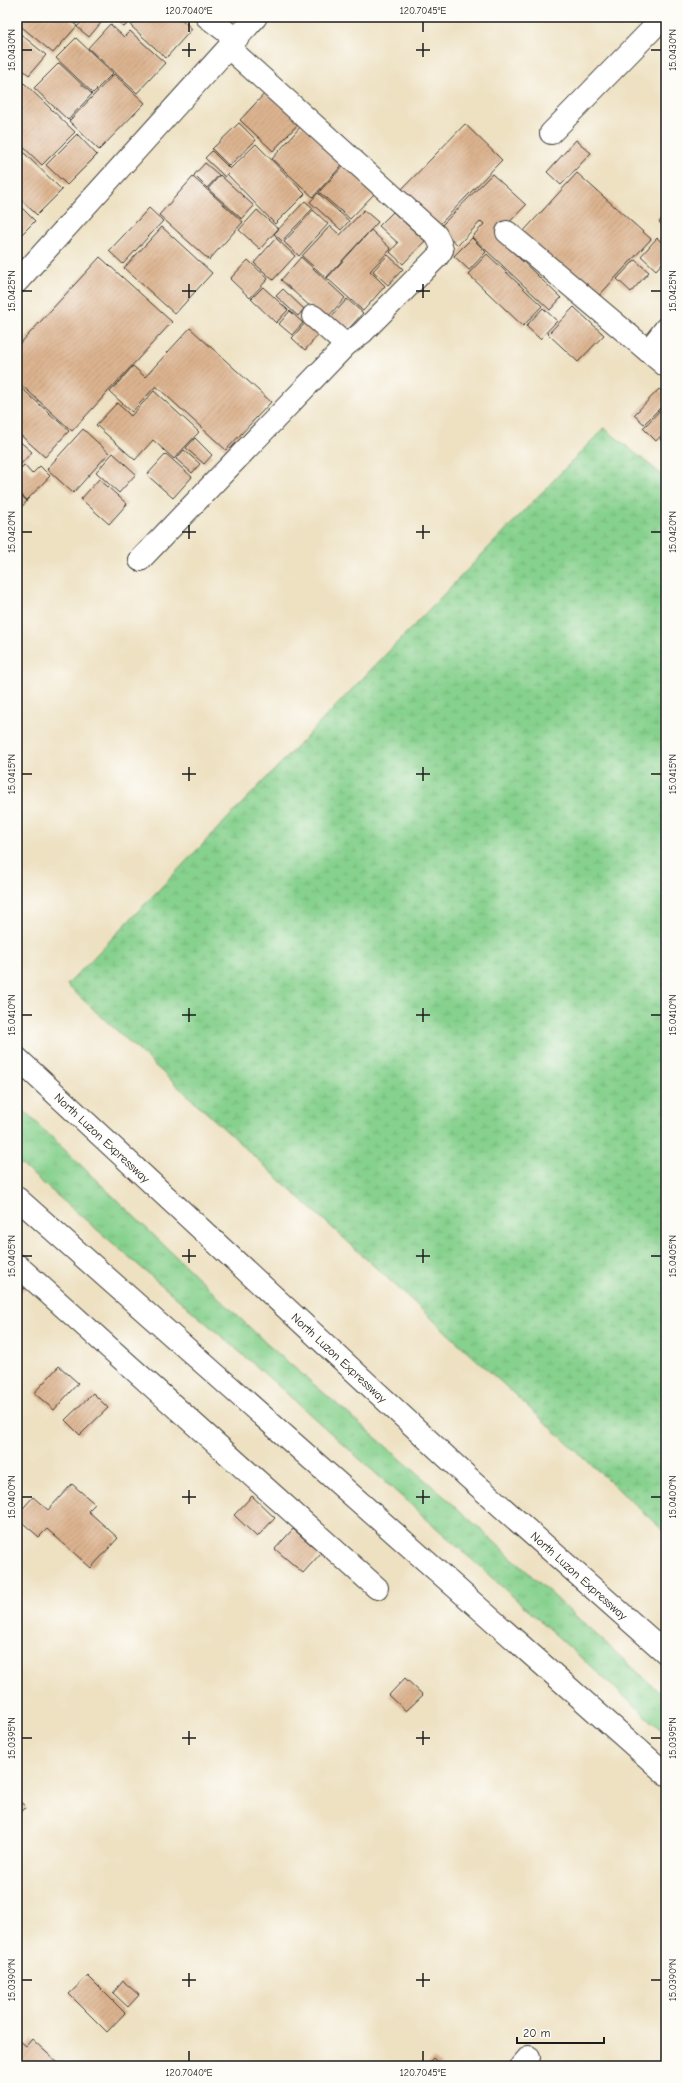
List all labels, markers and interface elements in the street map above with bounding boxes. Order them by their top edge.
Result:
text: 120.7040°E [165,5,213,17]
text: 120.7045°E [400,5,446,17]
text: 15.0430°N [6,29,18,71]
text: 15.0430°N [667,29,679,71]
text: 15.0425°N [6,270,18,312]
text: 15.0425°N [667,270,679,312]
text: 15.0420°N [6,511,18,553]
text: 15.0420°N [667,511,679,553]
text: 15.0415°N [6,754,18,794]
text: 15.0415°N [667,754,679,794]
text: 15.0410°N [6,995,18,1035]
text: 15.0410°N [667,995,679,1035]
street label: North Luzon Expressway [51,1090,153,1186]
text: 15.0405°N [6,1235,18,1277]
text: 15.0405°N [667,1235,679,1277]
street label: North Luzon Expressway [288,1310,390,1406]
text: 15.0400°N [6,1475,18,1519]
text: 15.0400°N [667,1475,679,1519]
street label: North Luzon Expressway [528,1529,631,1623]
text: 15.0395°N [6,1717,18,1759]
text: 15.0395°N [667,1717,679,1759]
text: 15.0390°N [6,1959,18,2001]
text: 15.0390°N [667,1959,679,2001]
scale bar [517,2019,604,2045]
text: 20 m [523,2026,551,2040]
text: 120.7040°E [165,2067,213,2079]
text: 120.7045°E [400,2067,446,2079]

